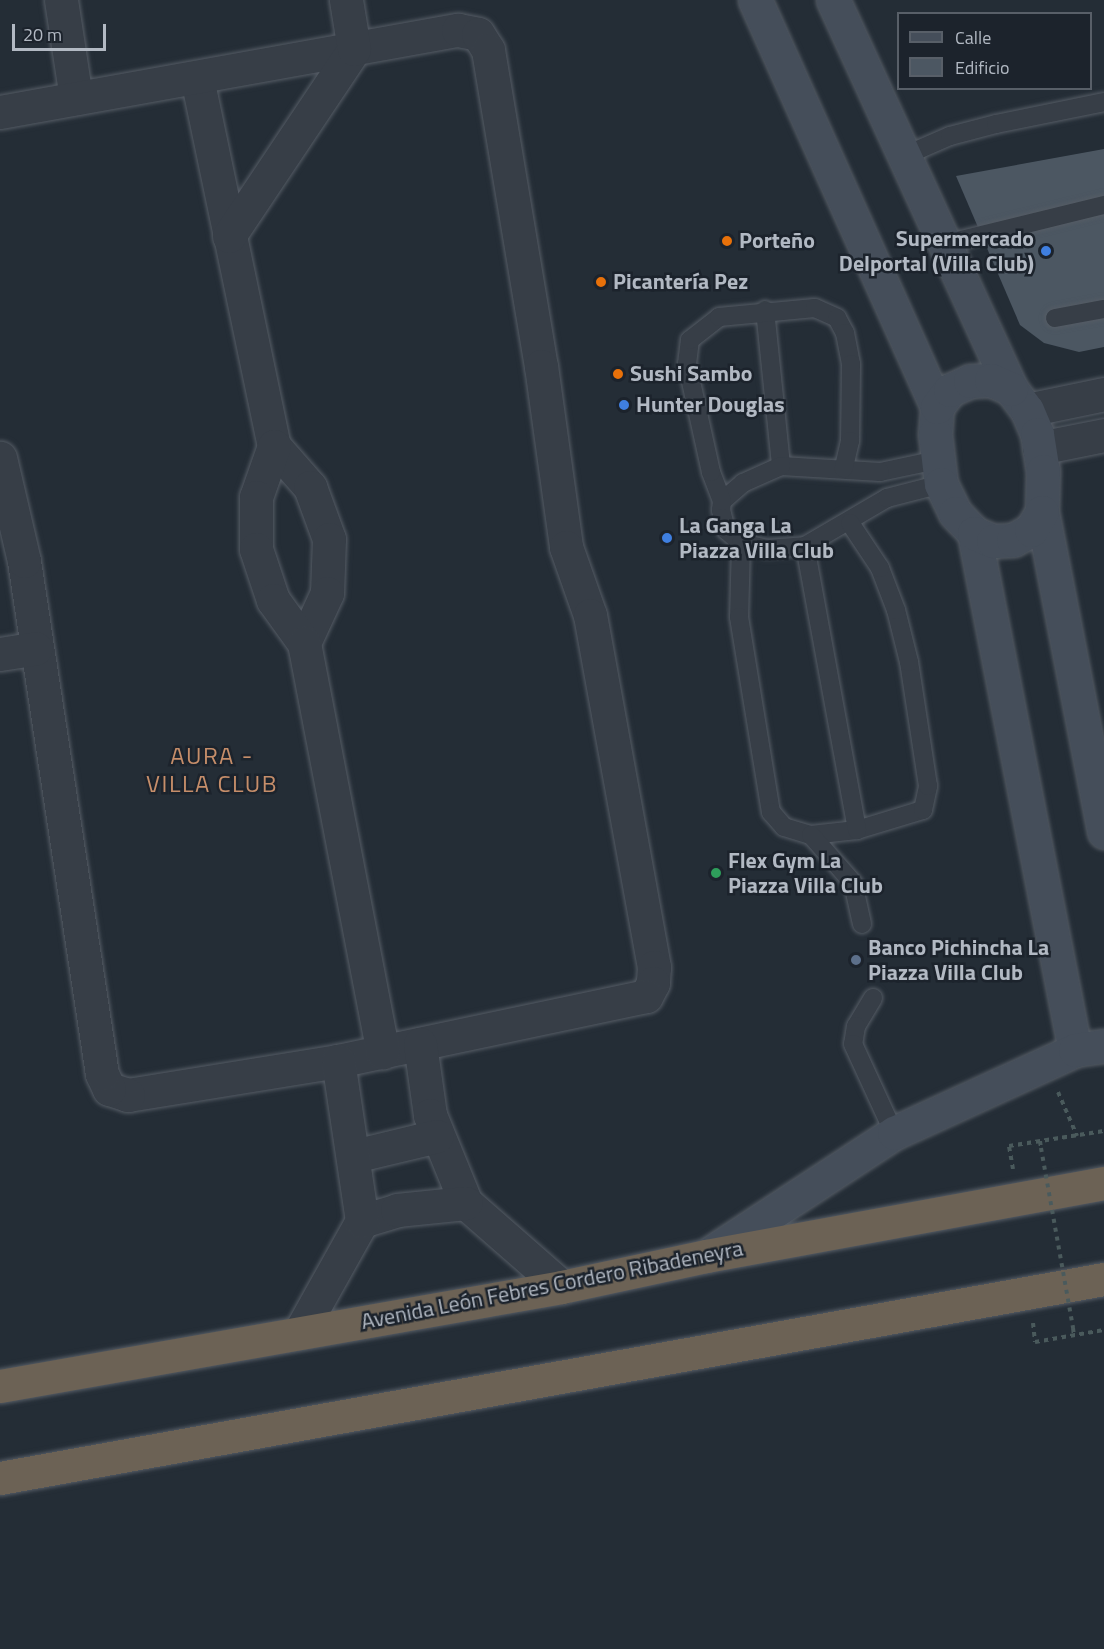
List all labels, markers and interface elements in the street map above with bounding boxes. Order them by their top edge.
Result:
scale bar [15,12,110,50]
legend [897,12,1092,90]
text: 20 m [23,21,62,48]
text: Calle [955,24,991,51]
text: Edificio [955,54,1009,81]
place label: Supermercado Delportal (Villa Club) [839,225,1034,276]
place label: Porteño [739,228,815,254]
marker: Porteño [720,234,734,248]
marker: Supermercado Delportal (Villa Club) [1039,244,1053,258]
place label: Picantería Pez [613,269,748,295]
marker: Picantería Pez [594,275,608,289]
place label: Sushi Sambo [630,361,753,387]
marker: Sushi Sambo [611,367,625,381]
place label: Hunter Douglas [636,392,785,418]
marker: Hunter Douglas [617,398,631,412]
place label: La Ganga La Piazza Villa Club [679,512,834,564]
marker: La Ganga La Piazza Villa Club [660,531,674,545]
district label: AURA - VILLA CLUB [146,742,278,798]
place label: Flex Gym La Piazza Villa Club [728,847,883,898]
marker: Flex Gym La Piazza Villa Club [709,866,723,880]
place label: Banco Pichincha La Piazza Villa Club [868,934,1049,986]
marker: Banco Pichincha La Piazza Villa Club [849,953,863,967]
street label: Avenida León Febres Cordero Ribadeneyra [359,1235,745,1335]

